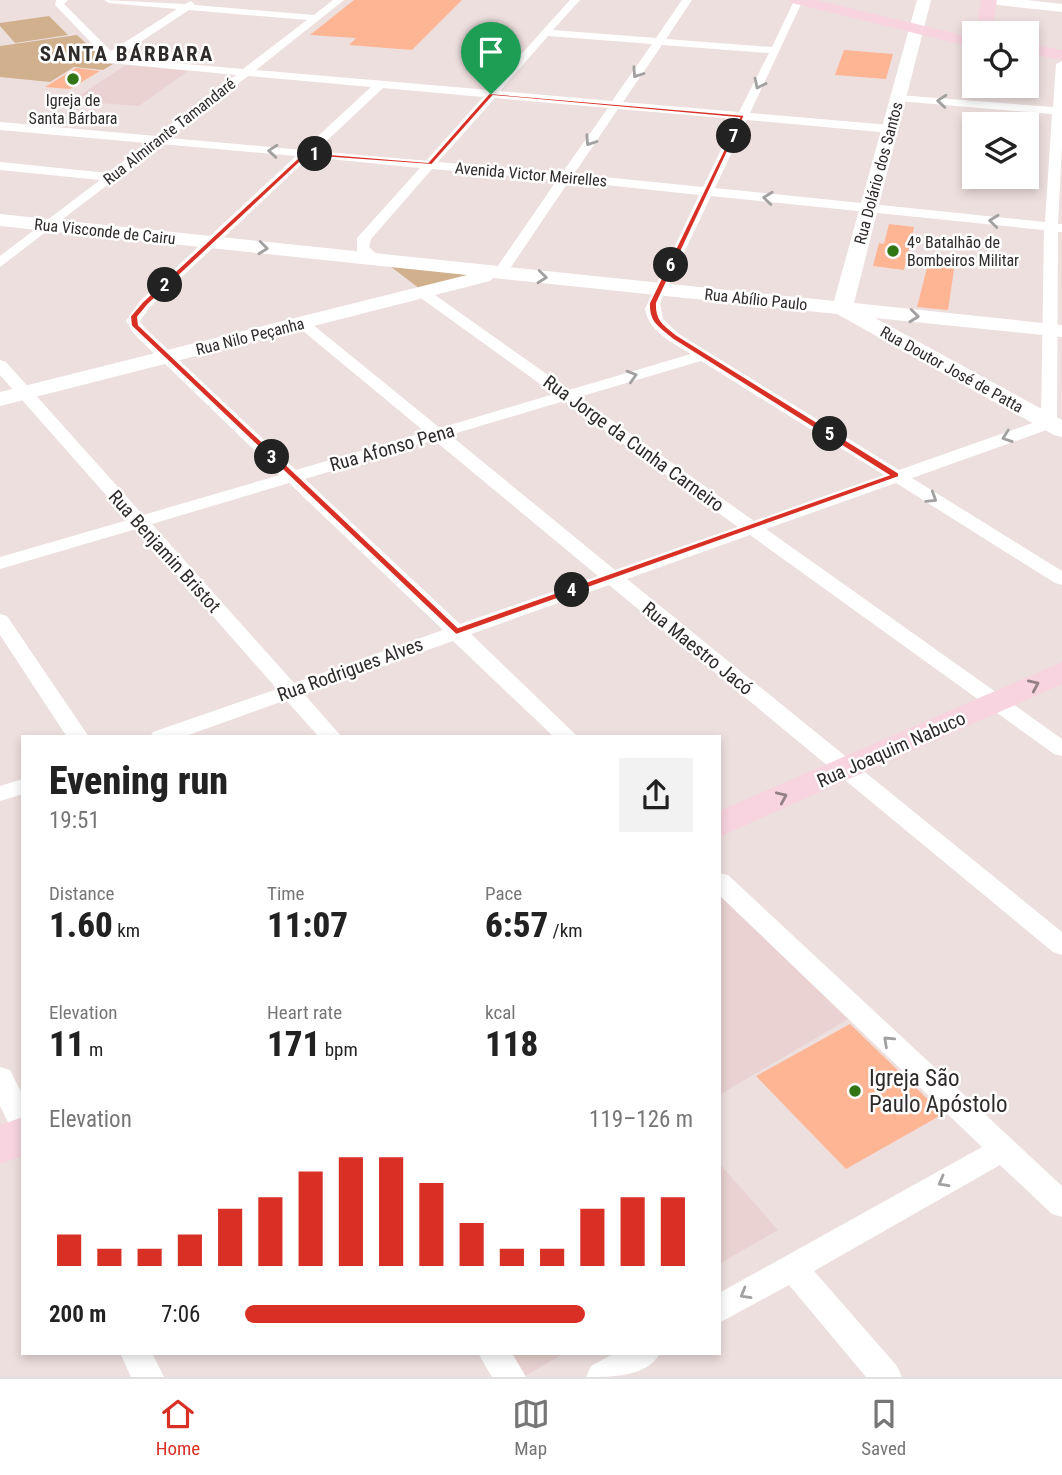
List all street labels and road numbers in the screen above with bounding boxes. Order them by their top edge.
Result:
street label: Rua Almirante Tamandaré [100,74,239,189]
street label: Rua Dolário dos Santos [850,100,907,247]
street label: Avenida Victor Meirelles [454,158,608,191]
street label: Rua Visconde de Cairu [33,215,177,248]
street label: Rua Abílio Paulo [704,285,808,314]
street label: Rua Nilo Peçanha [194,314,306,359]
street label: Rua Doutor José de Patta [877,322,1027,417]
street label: Rua Jorge da Cunha Carneiro [539,370,729,517]
street label: Rua Afonso Pena [327,419,457,476]
street label: Rua Benjamin Bristot [104,485,226,617]
street label: Rua Maestro Jacó [638,597,758,700]
street label: Rua Rodrigues Alves [274,632,426,706]
street label: Rua Joaquim Nabuco [813,706,969,793]

